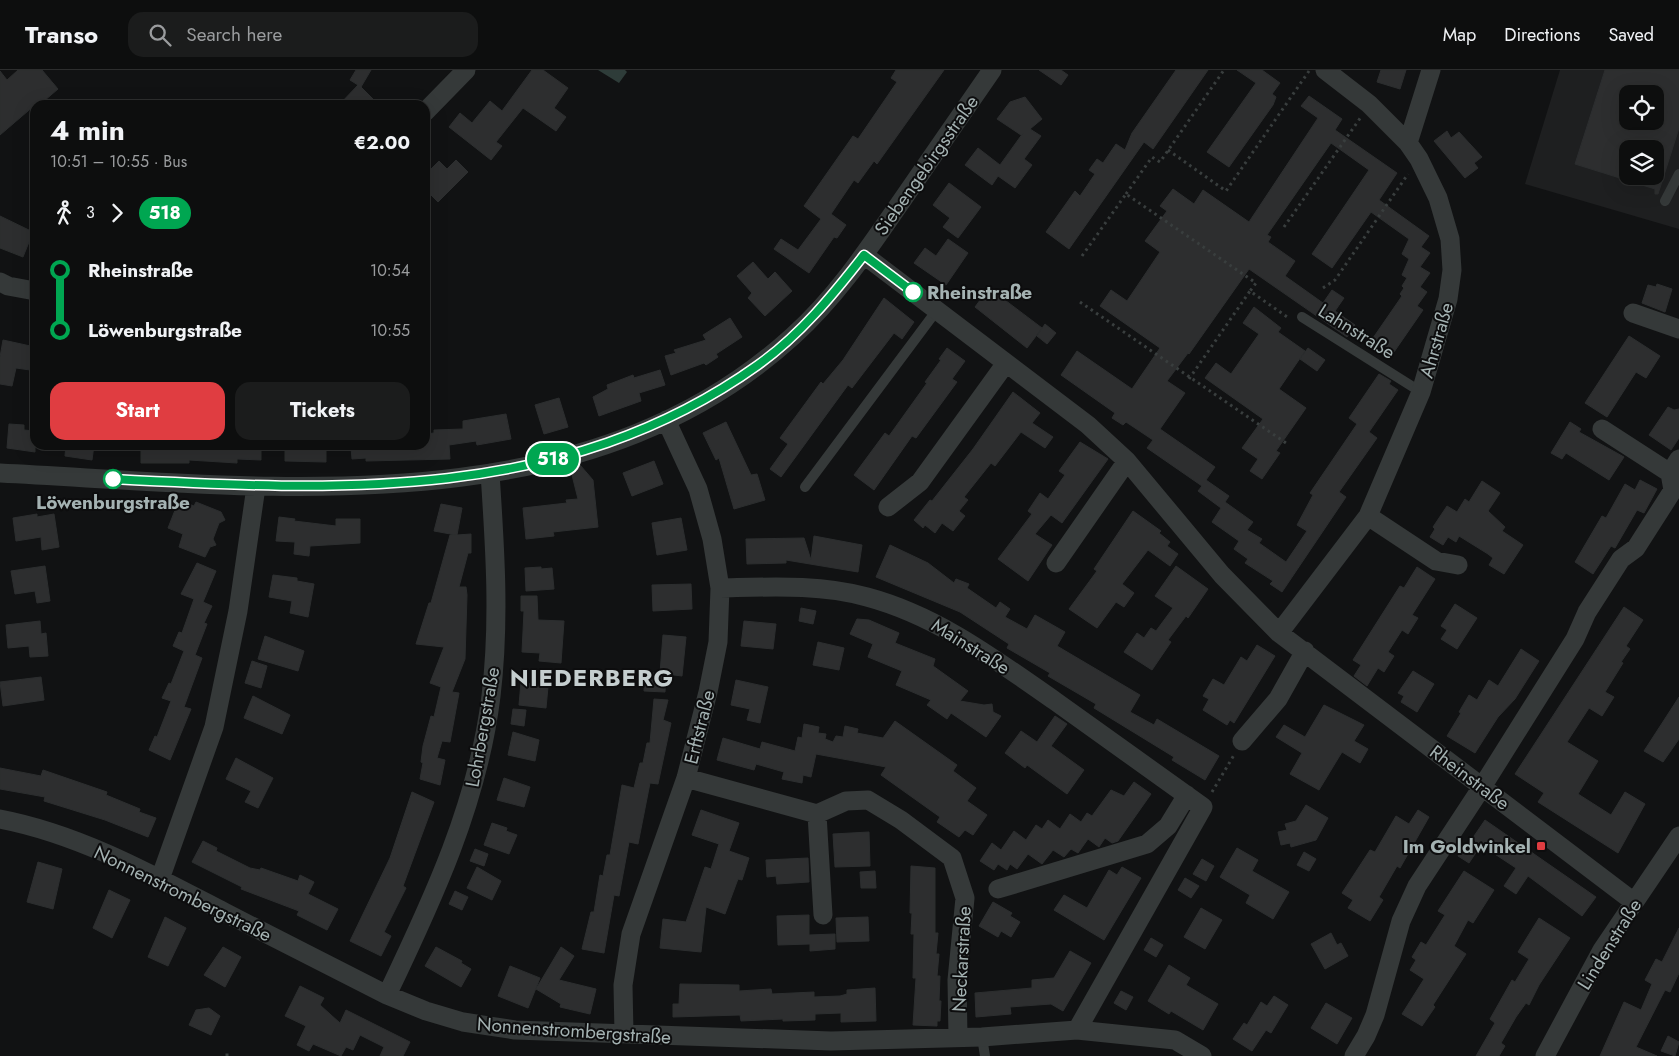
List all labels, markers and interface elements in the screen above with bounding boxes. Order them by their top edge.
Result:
search box [128,12,478,57]
text: Transo [25,17,98,52]
icon: search [146,21,174,49]
text: Search here [186,21,282,48]
text: Map [1443,22,1476,48]
text: Directions [1504,22,1580,48]
text: Saved [1608,22,1654,48]
map controls [1619,85,1664,185]
button: locate [1619,85,1664,130]
street label: Siebengebirgsstraße [868,90,985,241]
text: 4 min [50,110,125,151]
text: €2.00 [354,129,410,156]
button: layers [1619,140,1664,185]
text: 10:51 – 10:55 · Bus [50,150,187,173]
icon: walk [50,199,78,227]
icon: forward [103,199,131,227]
text: 518 [149,200,181,226]
text: 3 [86,201,95,224]
text: Rheinstraße [88,257,193,284]
text: 10:54 [370,259,410,282]
place label: Rheinstraße [927,279,1032,306]
marker: Rheinstraße [903,282,923,302]
street label: Lahnstraße [1313,297,1401,366]
street label: Ahrstraße [1413,299,1460,381]
text: Löwenburgstraße [88,317,242,344]
text: 10:55 [370,319,410,342]
button: Start [50,382,225,440]
button: Tickets [235,382,410,440]
line badge: 518 [524,443,582,475]
text: 518 [537,446,569,472]
marker: Löwenburgstraße [103,469,123,489]
place label: Löwenburgstraße [36,489,190,516]
street label: Mainstraße [926,612,1015,681]
district label: NIEDERBERG [510,660,674,695]
street label: Lohrbergstraße [459,665,506,789]
street label: Erftstraße [677,687,722,767]
street label: Rheinstraße [1424,738,1515,817]
place label: Im Goldwinkel [1403,833,1531,860]
street label: Nonnenstrombergstraße [89,839,276,948]
marker: Im Goldwinkel [1535,840,1547,852]
street label: Lindenstraße [1571,893,1648,995]
street label: Neckarstraße [945,905,978,1013]
street label: Nonnenstrombergstraße [476,1010,672,1051]

